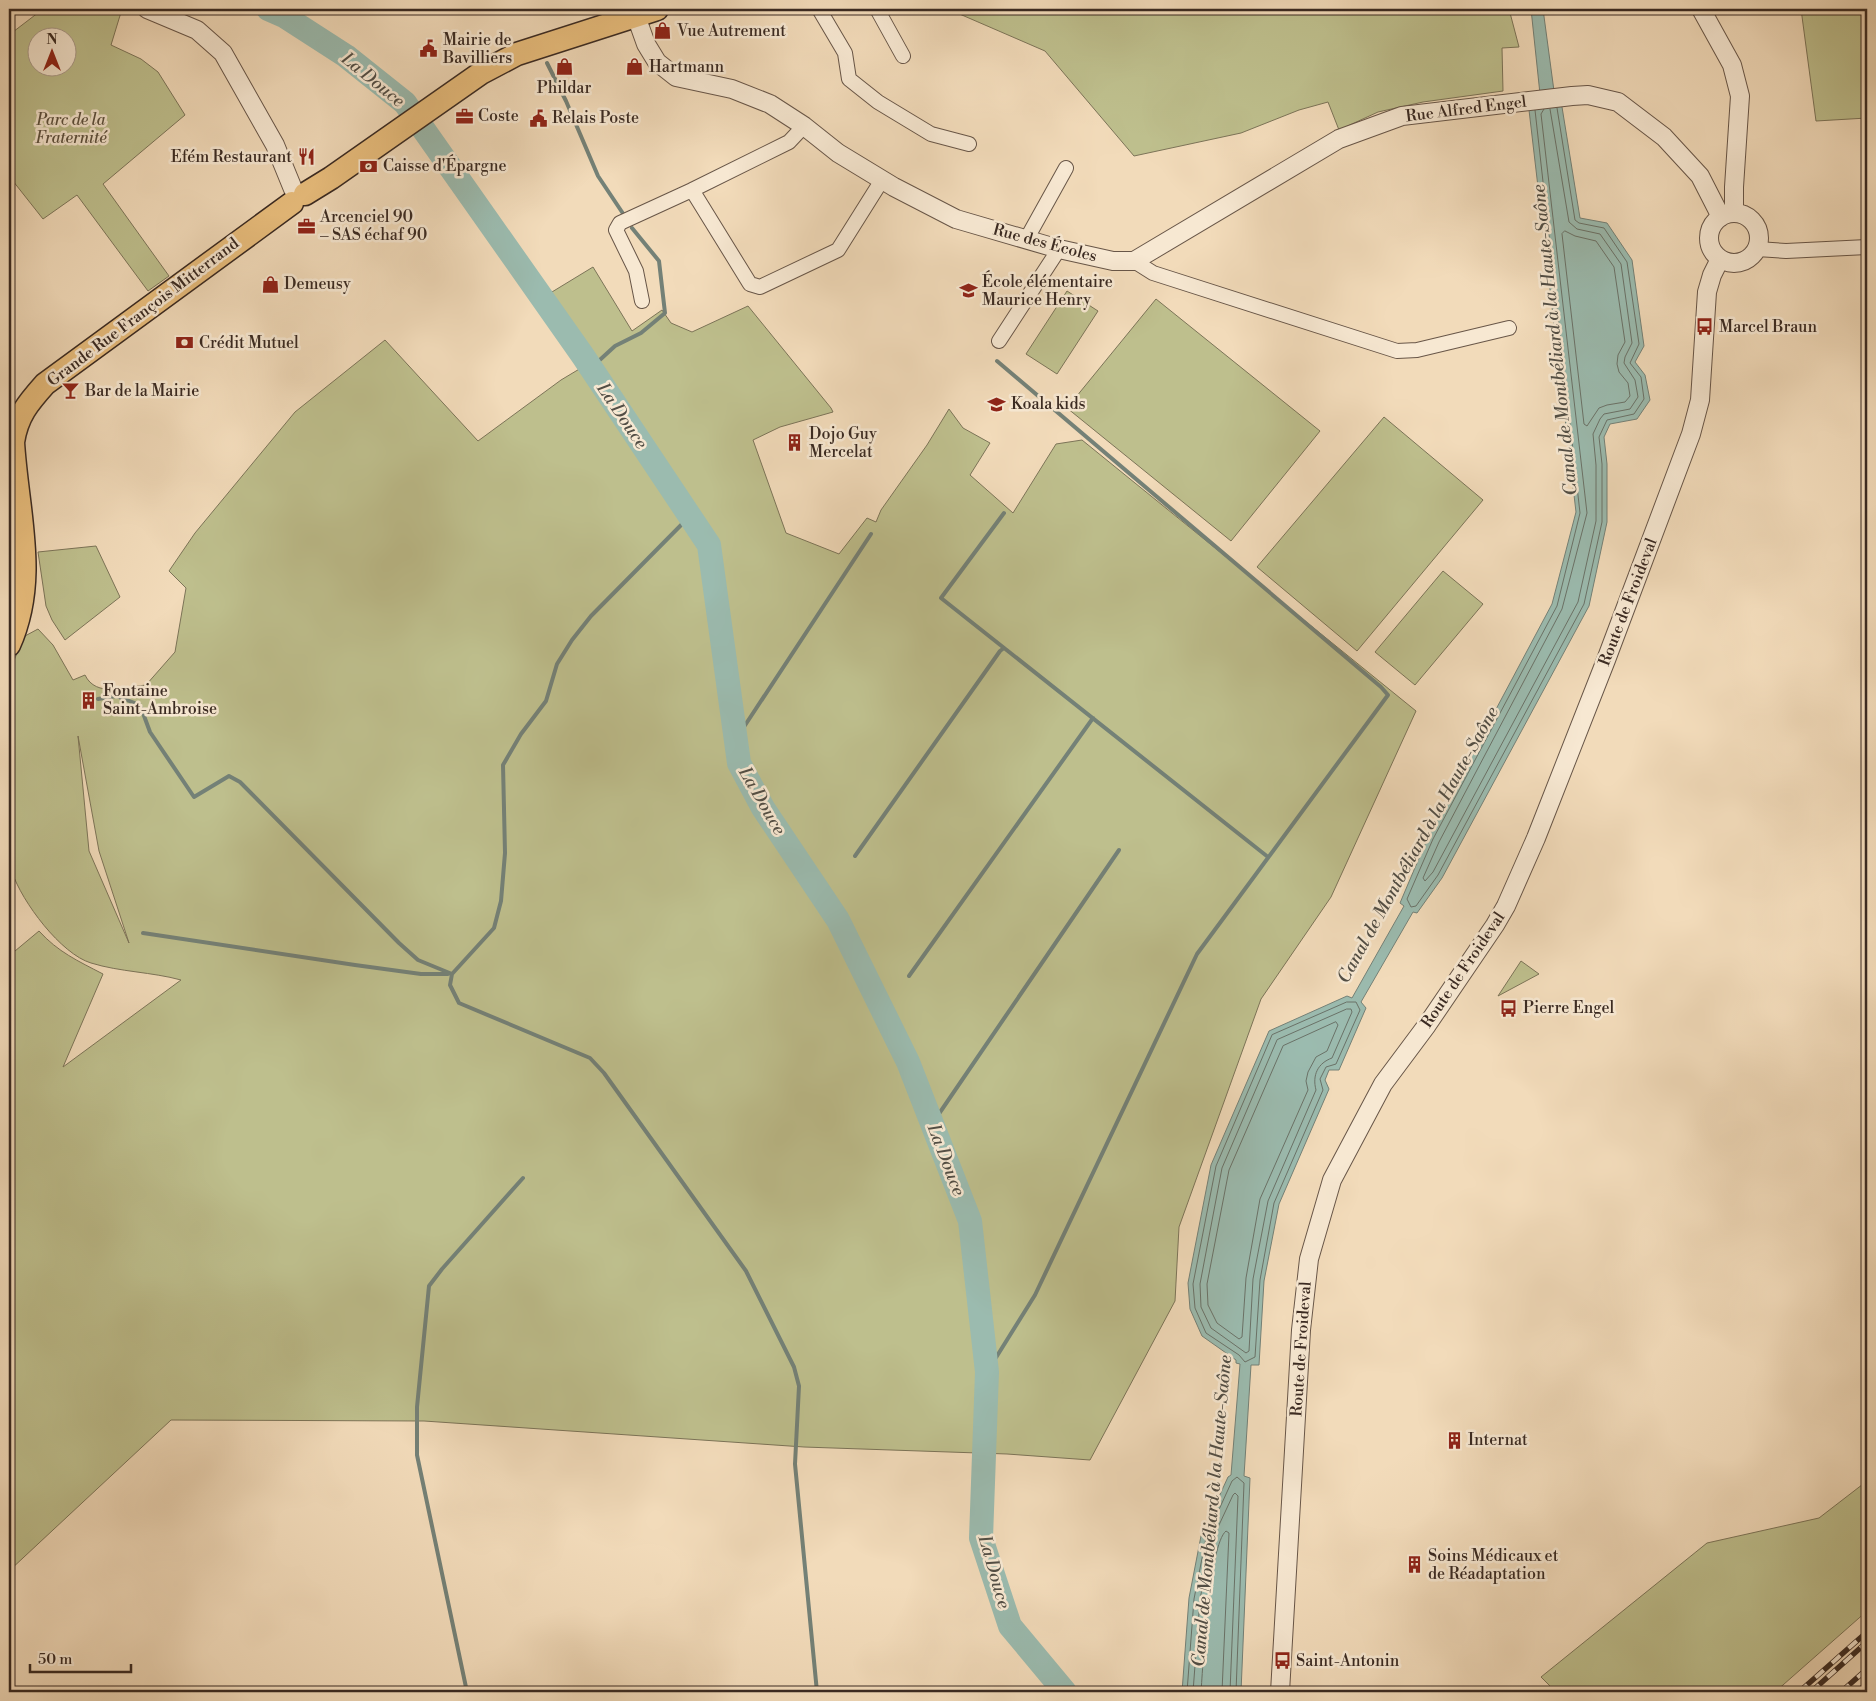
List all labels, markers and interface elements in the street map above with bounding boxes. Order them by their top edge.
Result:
shop icon: Vue Autrement [653,21,673,41]
place label: Vue Autrement [676,21,786,41]
north arrow [28,28,78,78]
place label: Mairie de Bavilliers [442,30,512,68]
text: N [46,31,58,49]
public building icon: Mairie de Bavilliers [419,39,439,59]
water label: La Douce [336,47,410,113]
shop icon: Phildar [554,57,574,77]
shop icon: Hartmann [625,57,645,77]
place label: Hartmann [649,57,725,77]
place label: Phildar [537,78,591,98]
street label: Rue Alfred Engel [1404,92,1528,126]
office icon: Coste [454,106,474,126]
place label: Coste [478,106,519,126]
public building icon: Relais Poste [528,108,548,128]
place label: Relais Poste [552,108,639,128]
park label: Parc de la Fraternité [35,110,108,148]
place label: Efém Restaurant [171,147,292,167]
restaurant icon: Efém Restaurant [296,147,316,167]
place label: Caisse d'Épargne [383,154,507,176]
bank icon: Caisse d'Épargne [359,156,379,176]
water label: Canal de Montbéliard à la Haute-Saône [1527,183,1583,497]
place label: Arcenciel 90 – SAS échaf 90 [319,207,427,245]
office icon: Arcenciel 90 – SAS échaf 90 [296,216,316,236]
street label: Rue des Écoles [991,218,1100,267]
street label: Grande Rue François Mitterrand [43,233,243,391]
place label: École élémentaire Maurice Henry [982,270,1113,310]
shop icon: Demeusy [260,274,280,294]
place label: Demeusy [284,274,351,294]
school or university icon: École élémentaire Maurice Henry [958,281,978,301]
bus stop icon: Marcel Braun [1695,317,1715,337]
place label: Marcel Braun [1719,317,1817,337]
bank icon: Crédit Mutuel [175,333,195,353]
place label: Crédit Mutuel [199,333,299,353]
water label: La Douce [591,378,653,454]
bar icon: Bar de la Mairie [61,381,81,401]
place label: Bar de la Mairie [84,381,199,401]
school or university icon: Koala kids [987,394,1007,414]
place label: Koala kids [1011,394,1085,414]
place label: Dojo Guy Mercelat [809,424,877,462]
building icon: Dojo Guy Mercelat [785,433,805,453]
street label: Route de Froideval [1594,535,1662,669]
place label: Fontaine Saint-Ambroise [103,681,217,719]
building icon: Fontaine Saint-Ambroise [79,690,99,710]
water label: Canal de Montbéliard à la Haute-Saône [1332,702,1504,987]
water label: La Douce [733,762,791,840]
street label: Route de Froideval [1417,908,1509,1032]
bus stop icon: Pierre Engel [1499,998,1519,1018]
place label: Pierre Engel [1523,998,1614,1018]
water label: La Douce [922,1120,970,1200]
street label: Route de Froideval [1286,1280,1316,1417]
water label: Canal de Montbéliard à la Haute-Saône [1187,1354,1237,1668]
building icon: Internat [1444,1430,1464,1450]
place label: Internat [1468,1430,1528,1450]
water label: La Douce [972,1532,1016,1612]
place label: Soins Médicaux et de Réadaptation [1428,1546,1559,1584]
building icon: Soins Médicaux et de Réadaptation [1404,1555,1424,1575]
scale bar [30,1641,131,1673]
text: 50 m [38,1650,72,1669]
bus stop icon: Saint-Antonin [1272,1651,1292,1671]
place label: Saint-Antonin [1296,1651,1400,1671]

